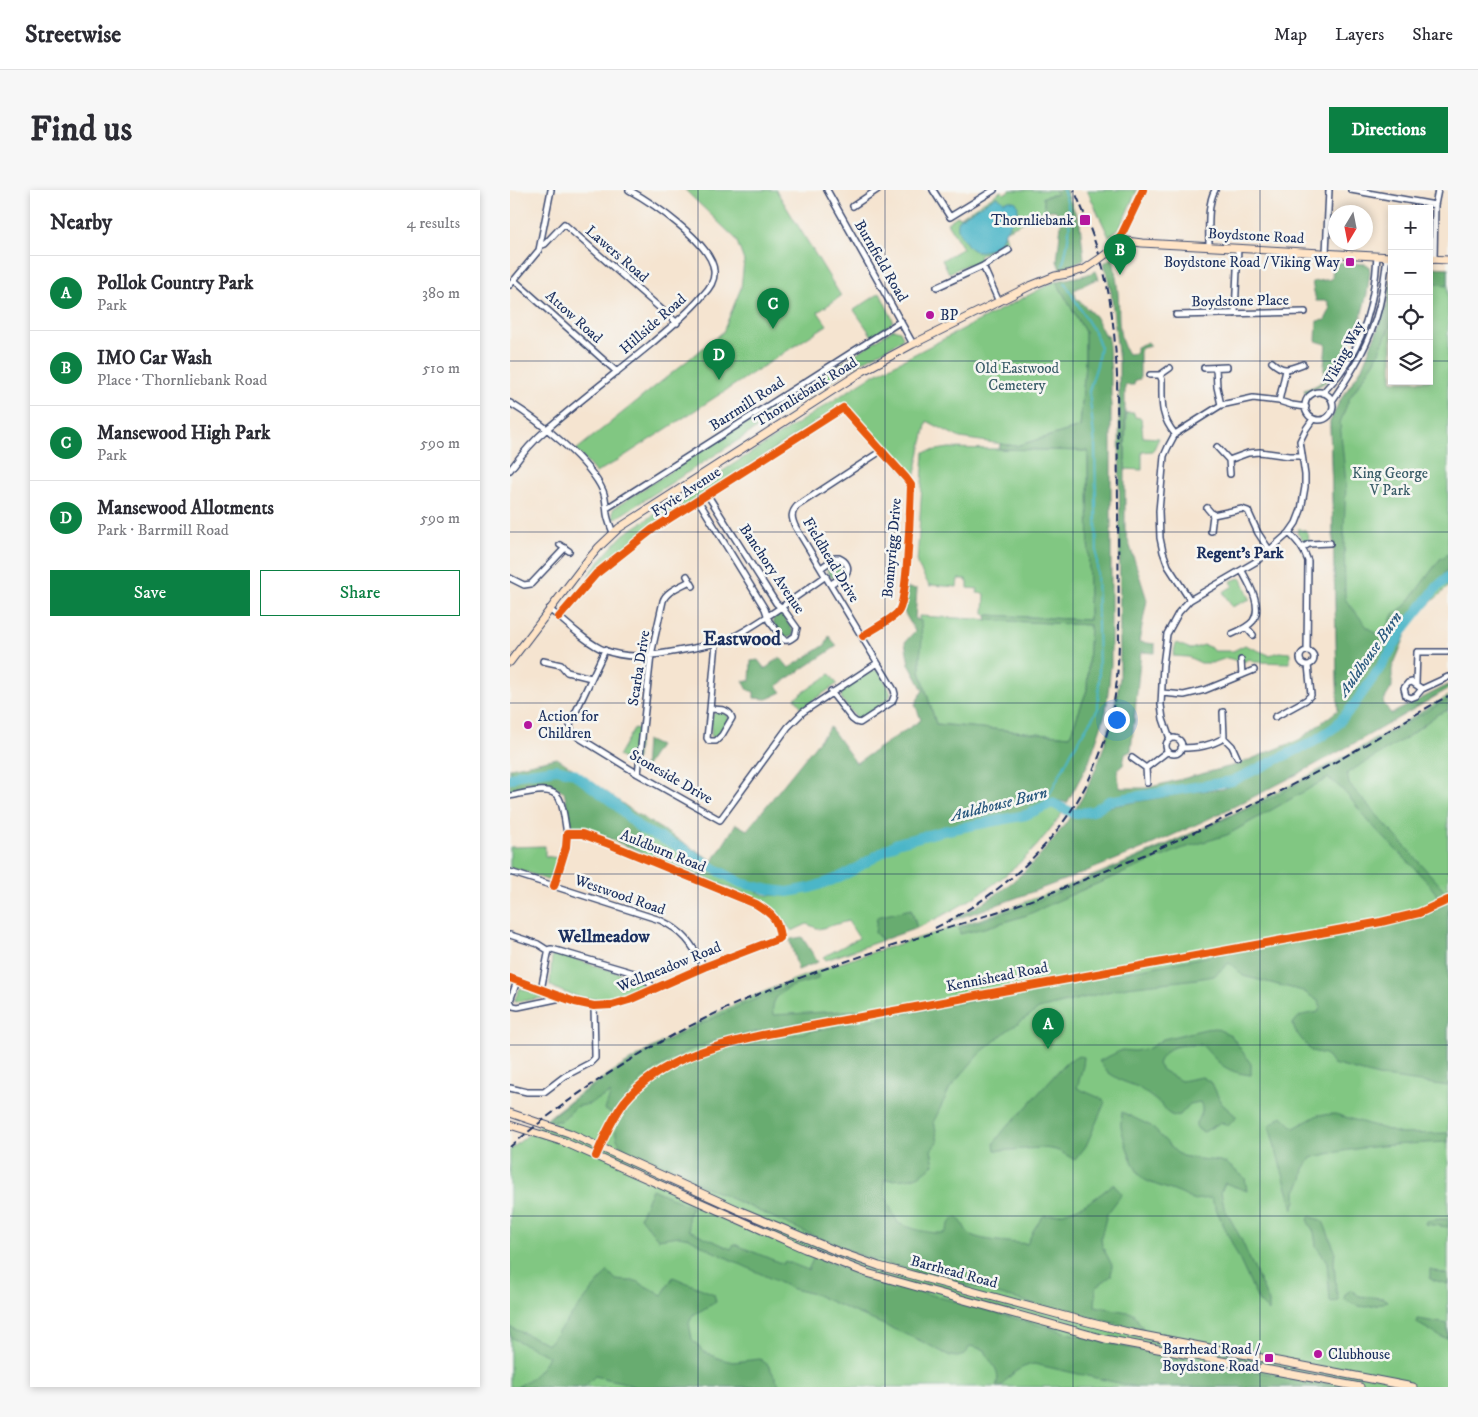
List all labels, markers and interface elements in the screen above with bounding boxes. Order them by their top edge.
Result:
text: Streetwise [25,20,121,50]
text: Map [1274,24,1307,46]
text: Layers [1335,24,1384,46]
text: Share [1412,24,1453,46]
button: Directions [1329,107,1448,153]
text: Find us [30,108,132,152]
north arrow [1328,205,1373,250]
map controls [1388,205,1433,385]
button: + [1388,205,1433,250]
text: Nearby [50,210,112,236]
place label: Thornliebank [991,211,1075,230]
text: 4 results [407,213,460,233]
marker: Thornliebank [1078,213,1092,227]
street label: Burnfield Road [850,217,912,306]
street label: Lawers Road [581,221,653,287]
street label: Boydstone Road [1207,224,1305,248]
pin: B [1104,234,1136,275]
button: − [1388,250,1433,295]
place label: Boydstone Road / Viking Way [1164,253,1341,272]
marker: Boydstone Road / Viking Way [1344,256,1356,268]
text: Pollok Country Park [97,272,253,295]
text: A [61,283,71,303]
text: 380 m [422,283,460,303]
street label: Attow Road [542,286,607,348]
pin: C [757,288,789,329]
street label: Hillside Road [616,289,691,358]
street label: Boydstone Place [1191,291,1289,311]
text: Park [97,295,127,315]
button: locate [1388,295,1433,340]
place label: BP [940,306,958,325]
marker: BP [924,309,936,321]
street label: Viking Way [1319,317,1369,389]
pin: D [703,339,735,380]
button: layers [1388,340,1433,385]
text: IMO Car Wash [97,347,212,370]
street label: Thornliebank Road [751,353,861,431]
text: B [61,358,71,378]
text: 510 m [422,358,460,378]
park label: Old Eastwood Cemetery [975,359,1060,395]
text: Place · Thornliebank Road [97,370,267,390]
street label: Barrmill Road [706,372,788,435]
text: Mansewood High Park [97,422,270,445]
text: C [61,433,71,453]
text: 590 m [420,433,460,453]
text: Park [97,445,127,465]
street label: Fyvie Avenue [648,462,724,522]
park label: King George V Park [1352,464,1428,500]
text: Mansewood Allotments [97,497,274,520]
street label: Bonnyrigg Drive [878,497,906,599]
text: D [60,508,72,528]
text: 590 m [420,508,460,528]
street label: Fieldhead Drive [798,514,864,606]
text: Park · Barrmill Road [97,520,229,540]
street label: Banchory Avenue [735,520,809,618]
district label: Regent's Park [1196,543,1285,563]
button: Save [50,570,250,616]
button: Share [260,570,460,616]
water label: Auldhouse Burn [1332,608,1406,702]
district label: Eastwood [703,627,782,652]
street label: Scarba Drive [624,629,654,707]
place label: Action for Children [538,707,599,743]
your location [1104,707,1130,733]
marker: Action for Children [522,719,534,731]
street label: Stoneside Drive [626,745,716,809]
water label: Auldhouse Burn [947,782,1049,826]
street label: Auldburn Road [617,825,709,877]
street label: Westwood Road [571,870,668,920]
district label: Wellmeadow [557,926,650,948]
street label: Wellmeadow Road [613,937,724,997]
street label: Kennishead Road [944,958,1050,996]
pin: A [1032,1008,1064,1049]
street label: Barrhead Road [908,1251,1000,1293]
place label: Barrhead Road / Boydstone Road [1162,1340,1261,1376]
place label: Clubhouse [1328,1345,1390,1364]
marker: Clubhouse [1312,1348,1324,1360]
marker: Barrhead Road / Boydstone Road [1263,1352,1275,1364]

